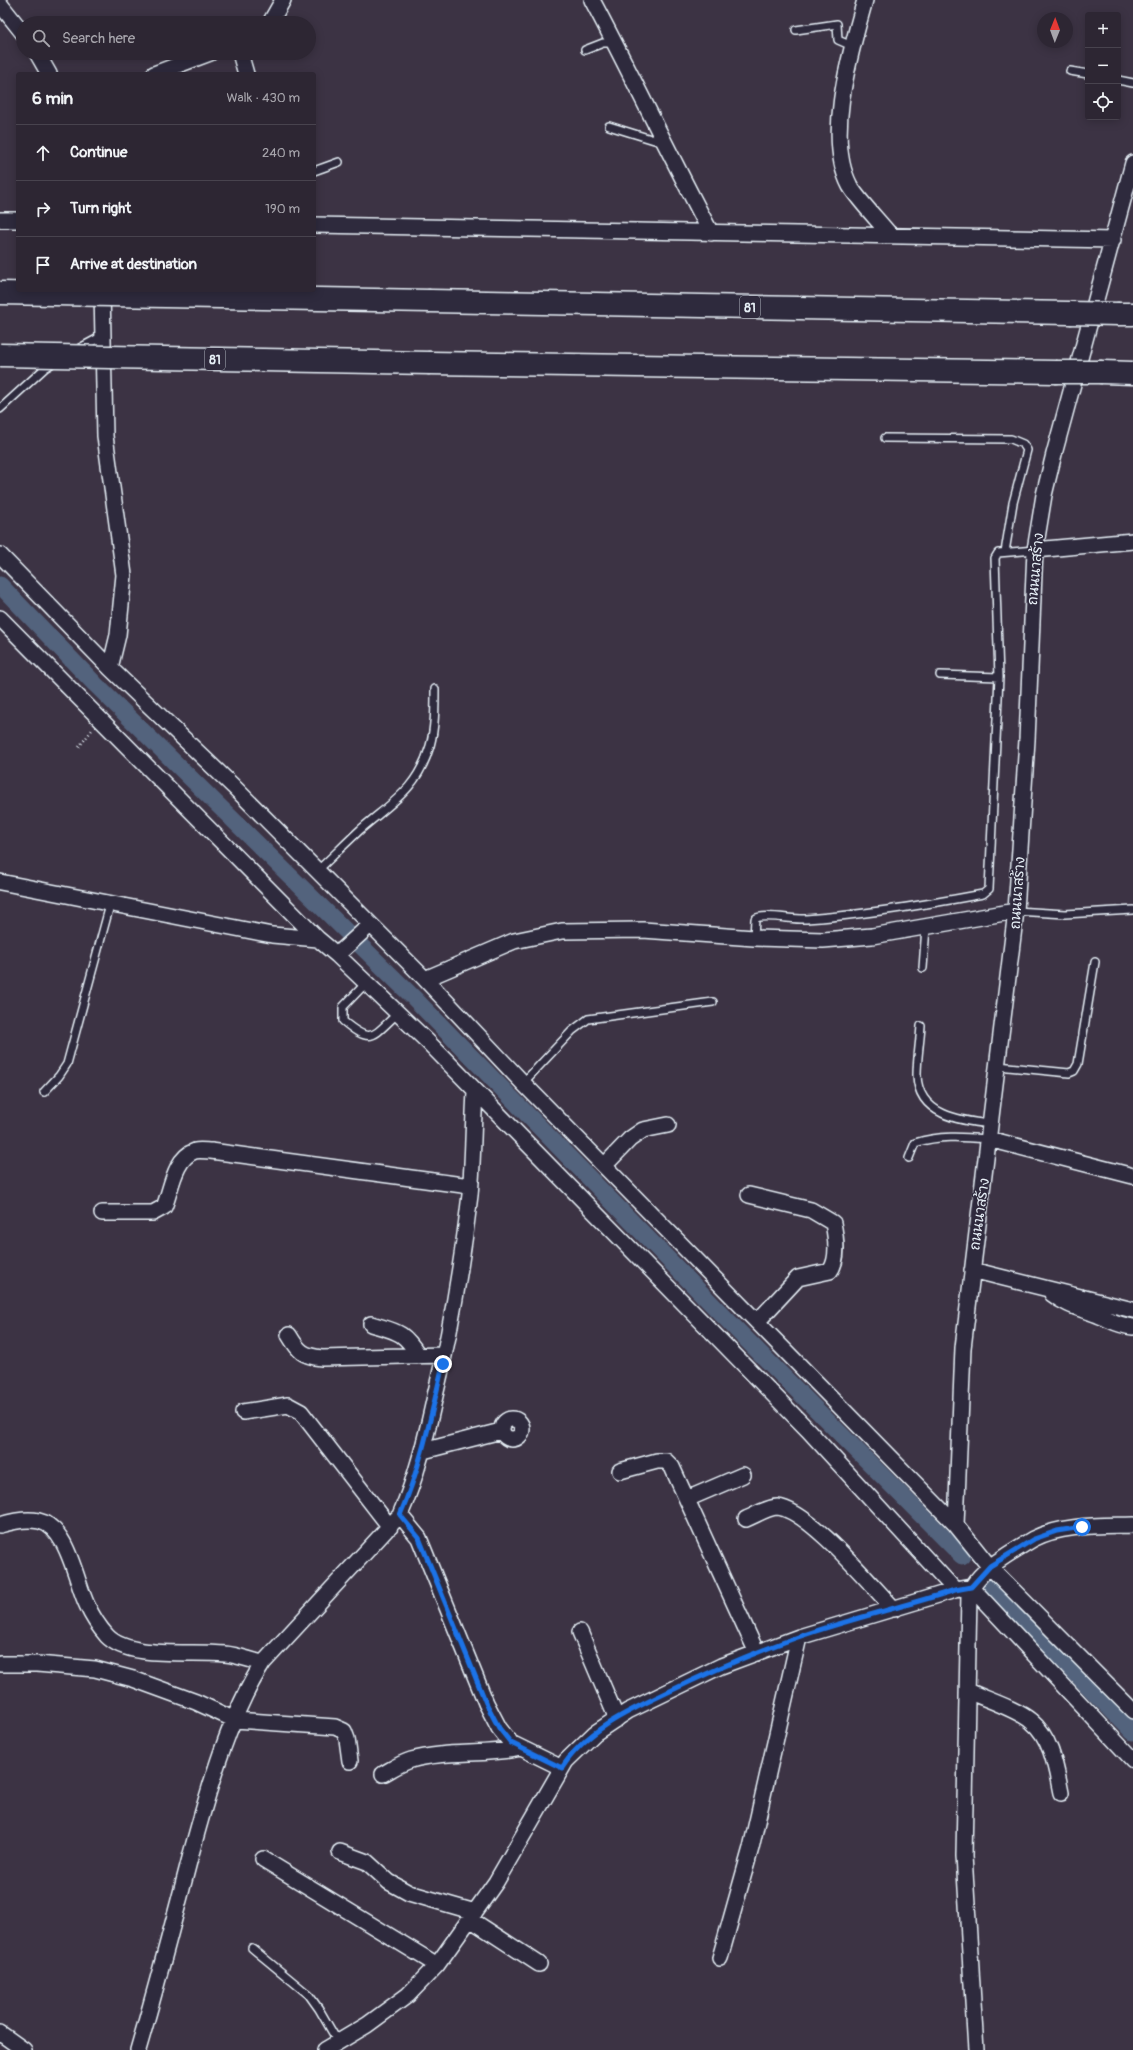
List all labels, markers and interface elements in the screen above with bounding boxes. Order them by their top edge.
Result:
north arrow [1037,12,1073,48]
map controls [1085,12,1121,120]
button: + [1085,12,1121,48]
search box [16,16,316,60]
icon: search [30,27,52,49]
text: Search here [62,29,135,48]
button: − [1085,48,1121,84]
button: locate [1085,84,1121,120]
text: 6 min [32,88,73,109]
text: Walk · 430 m [226,90,300,106]
icon: ahead [32,142,54,164]
text: Continue [70,143,128,162]
text: 240 m [262,145,300,161]
icon: right [32,198,54,220]
text: Turn right [70,199,131,218]
text: 190 m [265,201,300,217]
icon: arrive [32,254,54,276]
text: Arrive at destination [70,255,197,274]
road number: 81 [740,296,760,318]
road number: 81 [205,348,225,370]
street label: ถนนนาสร้าง [1024,532,1047,606]
street label: ถนนนาสร้าง [1006,856,1029,930]
street label: ถนนนาสร้าง [966,1177,993,1251]
route end [434,1355,452,1373]
route start [1073,1518,1091,1536]

